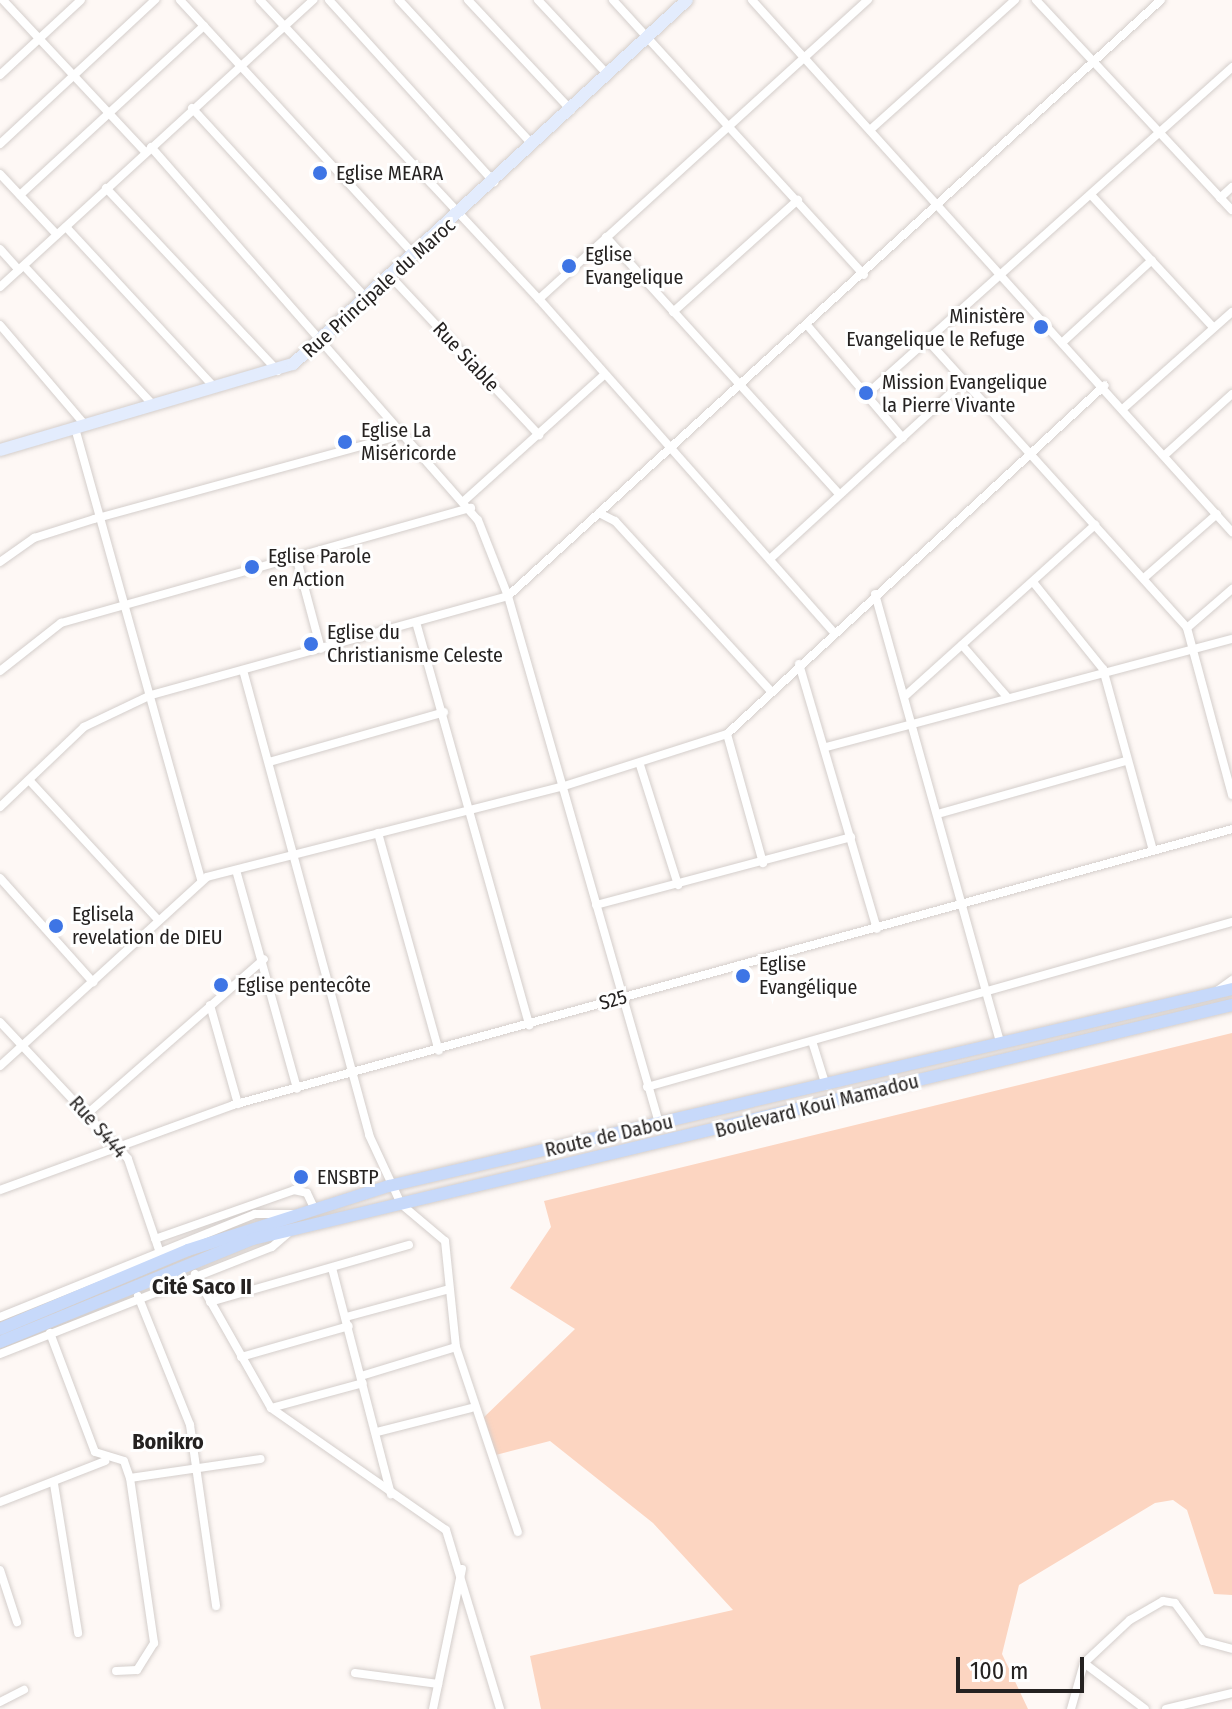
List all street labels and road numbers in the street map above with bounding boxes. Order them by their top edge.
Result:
street label: Rue Principale du Maroc [298,213,460,363]
street label: Rue Siable [428,317,504,397]
street label: S25 [596,985,630,1015]
street label: Boulevard Koui Mamadou [713,1069,921,1143]
street label: Rue S444 [64,1091,132,1163]
street label: Route de Dabou [543,1110,675,1162]

